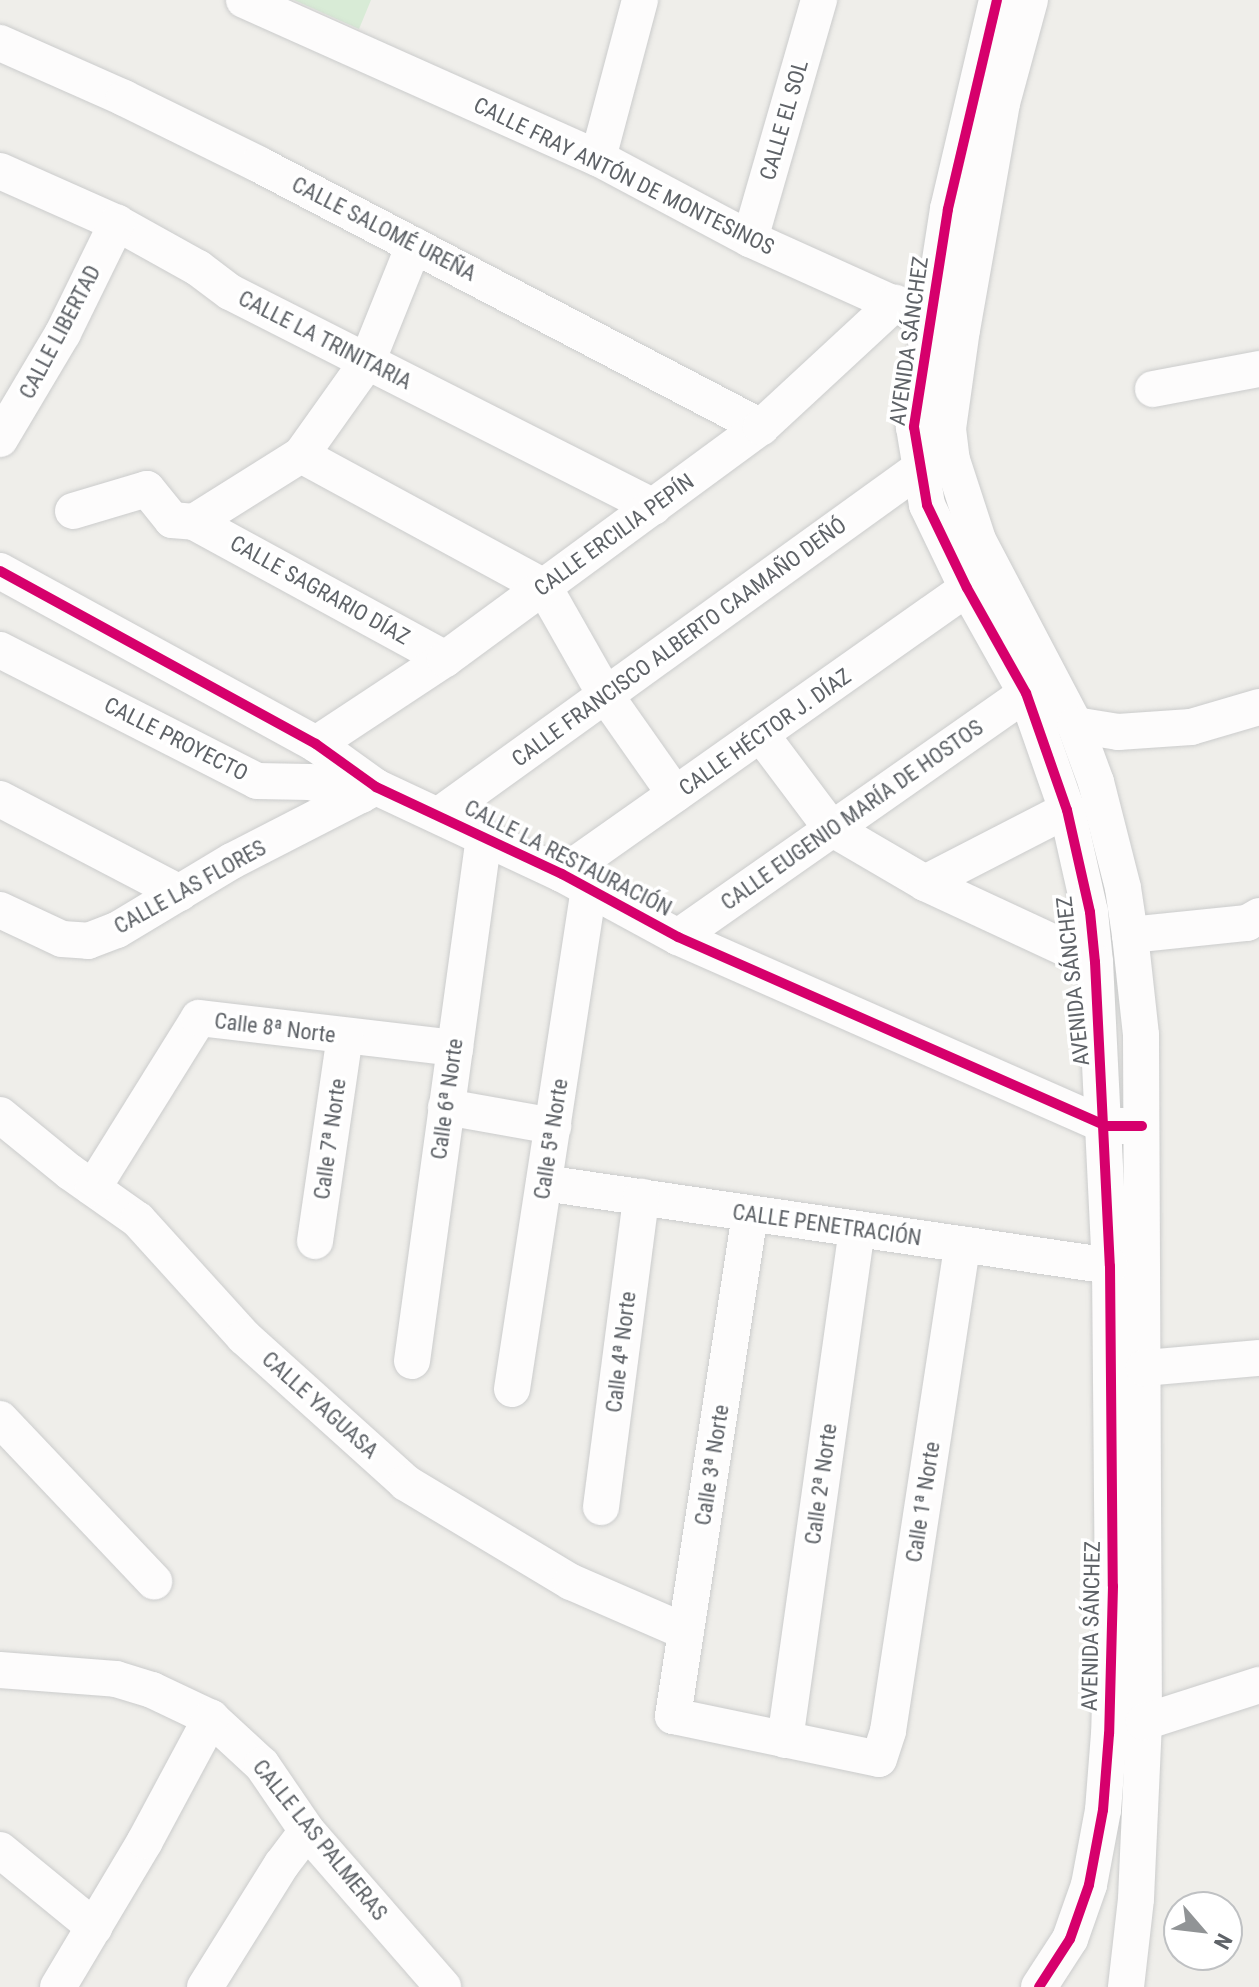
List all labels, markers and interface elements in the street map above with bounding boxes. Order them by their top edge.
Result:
street label: CALLE EL SOL [754,57,814,183]
street label: CALLE FRAY ANTÓN DE MONTESINOS [469,92,779,260]
street label: CALLE SALOMÉ UREÑA [287,171,481,287]
street label: AVENIDA SÁNCHEZ [884,255,934,427]
street label: CALLE LIBERTAD [14,261,106,403]
street label: CALLE LA TRINITARIA [234,285,416,395]
street label: CALLE ERCILIA PEPÍN [529,468,699,602]
street label: CALLE FRANCISCO ALBERTO CAAMAÑO DEÑÓ [507,512,851,772]
street label: CALLE SAGRARIO DÍAZ [226,530,414,650]
street label: CALLE HÉCTOR J. DÍAZ [674,663,856,801]
street label: CALLE PROYECTO [100,691,252,787]
street label: CALLE EUGENIO MARÍA DE HOSTOS [716,714,988,916]
street label: CALLE LA RESTAURACIÓN [460,794,676,922]
street label: CALLE LAS FLORES [109,834,271,940]
street label: AVENIDA SÁNCHEZ [1051,895,1095,1067]
street label: Calle 8ª Norte [213,1007,337,1049]
street label: Calle 6ª Norte [425,1037,469,1161]
street label: Calle 7ª Norte [308,1077,352,1201]
street label: Calle 5ª Norte [528,1077,574,1201]
street label: CALLE PENETRACIÓN [731,1199,923,1251]
street label: Calle 4ª Norte [600,1290,642,1414]
street label: CALLE YAGUASA [257,1346,383,1464]
street label: Calle 3ª Norte [689,1403,735,1527]
street label: Calle 2ª Norte [799,1422,843,1546]
street label: Calle 1ª Norte [900,1440,946,1564]
street label: AVENIDA SÁNCHEZ [1076,1541,1106,1711]
street label: CALLE LAS PALMERAS [247,1754,393,1926]
north arrow [1163,1891,1243,1971]
text: N [1209,1930,1237,1953]

